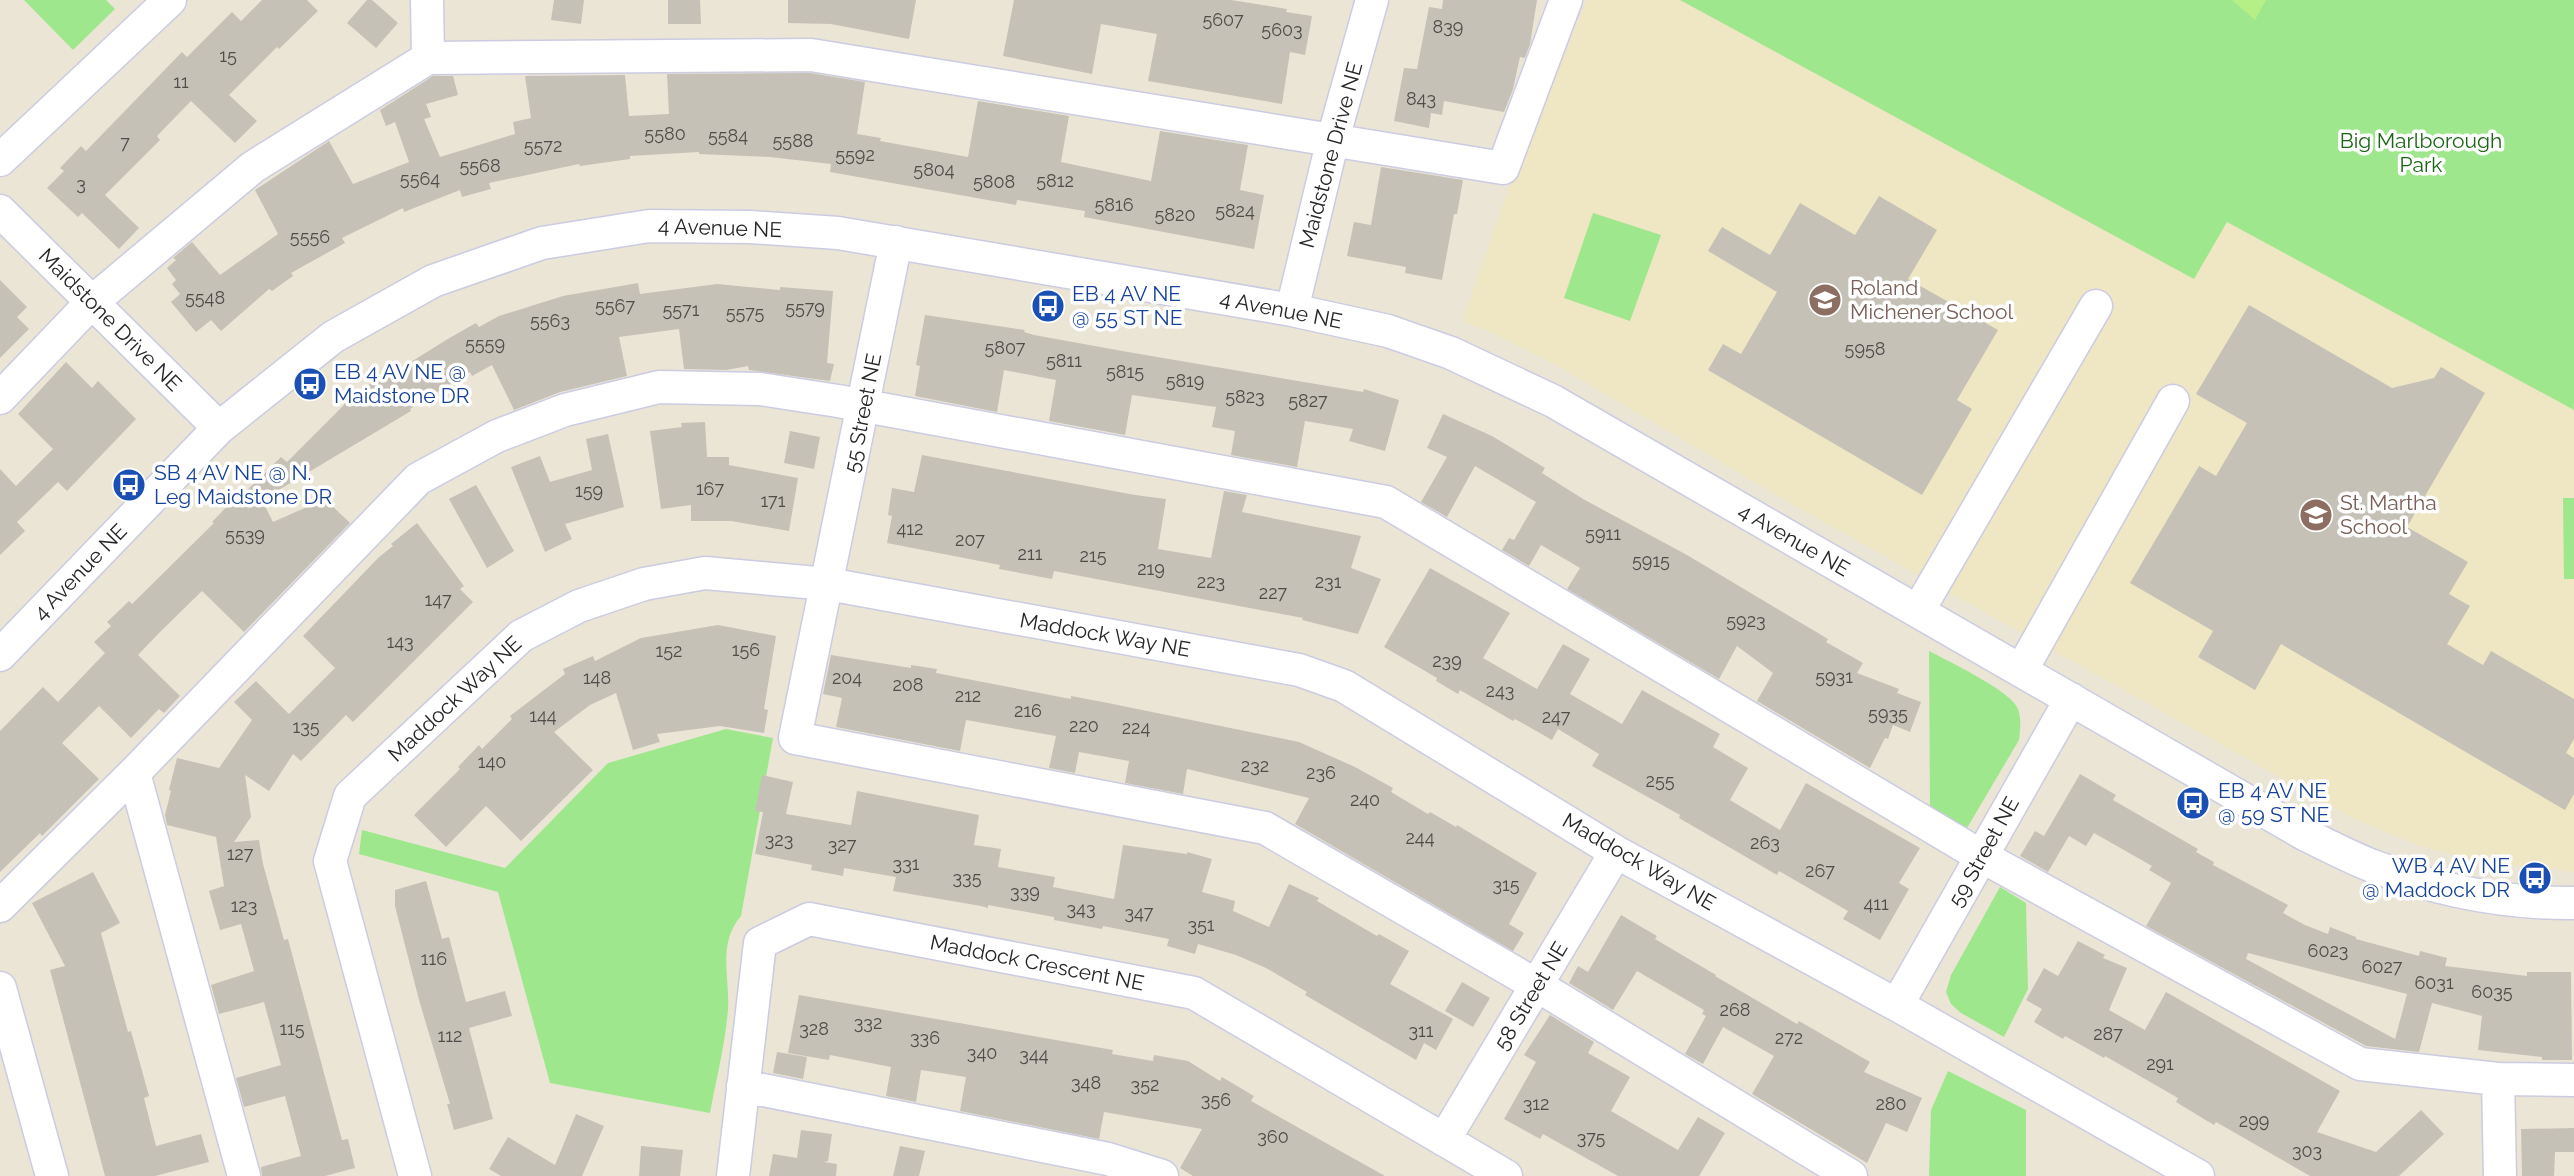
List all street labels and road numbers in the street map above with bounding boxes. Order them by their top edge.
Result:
street label: Maidstone Drive NE [1294,59,1367,250]
street label: 4 Avenue NE [658,213,783,242]
street label: Maidstone Drive NE [34,243,187,396]
street label: 4 Avenue NE [1218,285,1344,334]
street label: 55 Street NE [839,351,886,475]
street label: 4 Avenue NE [1734,498,1854,581]
street label: 4 Avenue NE [28,518,132,625]
street label: Maddock Way NE [1018,607,1192,662]
street label: Maddock Way NE [383,631,526,767]
street label: 59 Street NE [1943,792,2024,911]
street label: Maddock Way NE [1558,808,1720,916]
street label: Maddock Crescent NE [928,929,1146,996]
street label: 58 Street NE [1488,937,1573,1054]

